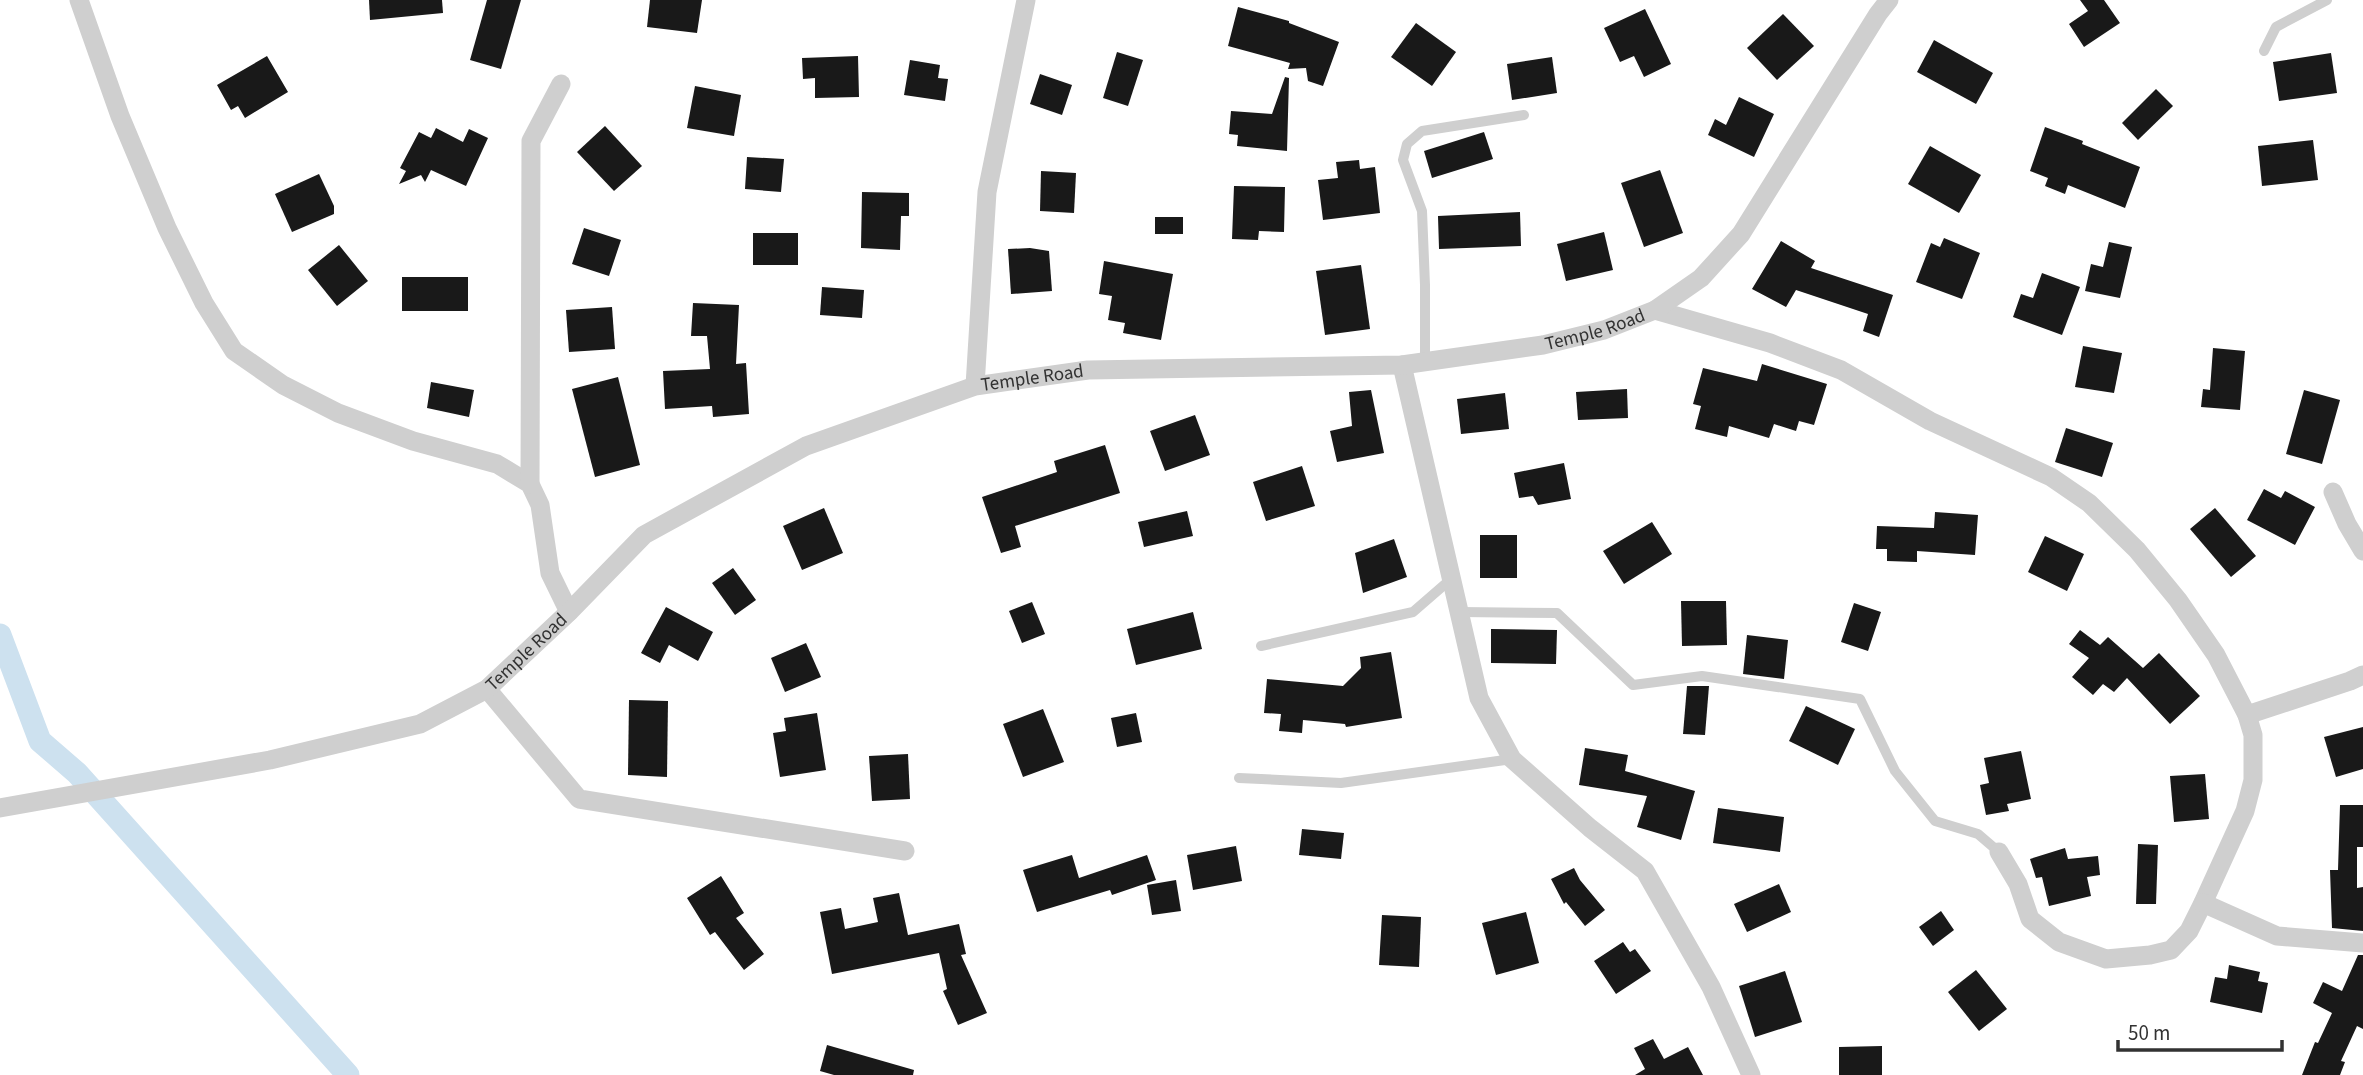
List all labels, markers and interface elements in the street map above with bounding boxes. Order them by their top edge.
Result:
street label: Temple Road [1542,302,1649,358]
street label: Temple Road [979,357,1085,399]
street label: Temple Road [479,607,573,697]
scale bar [2118,1009,2282,1052]
text: 50 m [2128,1018,2170,1048]

